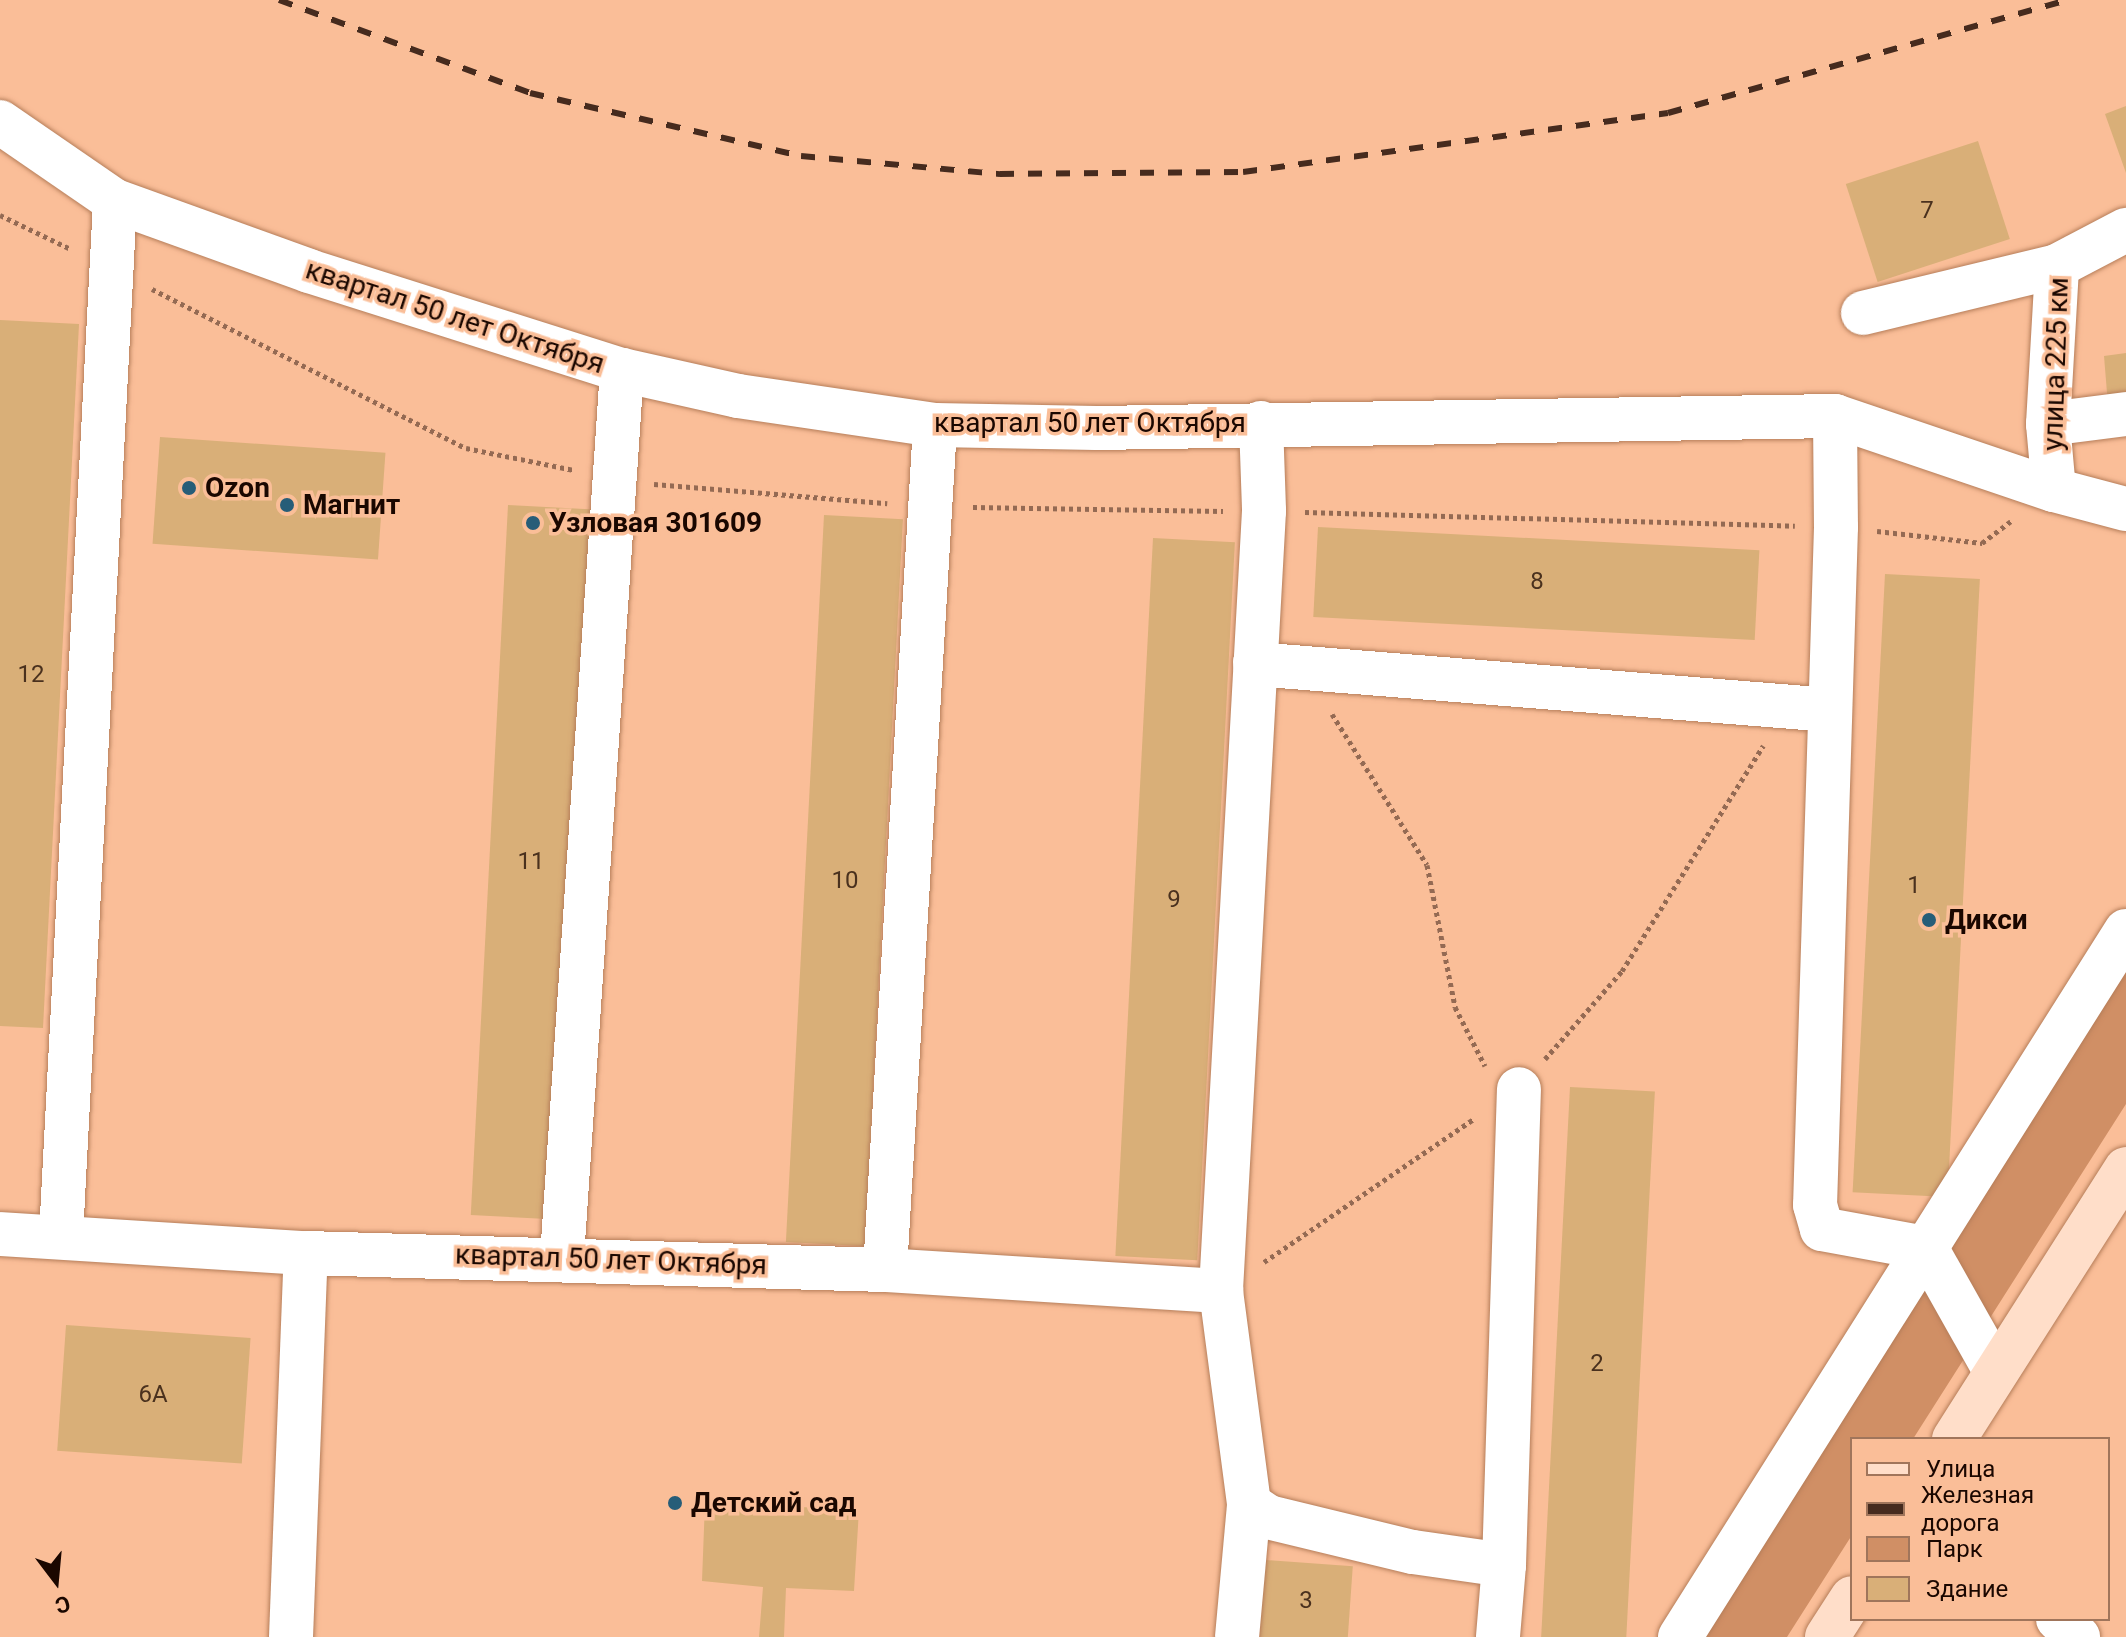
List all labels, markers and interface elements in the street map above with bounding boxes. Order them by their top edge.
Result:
house number: 7 [1920,197,1934,225]
street label: квартал 50 лет Октября [301,253,609,381]
street label: улица 225 км [2036,277,2076,451]
street label: квартал 50 лет Октября [934,406,1246,440]
place label: Ozon [205,471,270,505]
marker: Ozon [180,479,198,497]
place label: Магнит [303,488,400,522]
marker: Магнит [278,496,296,514]
place label: Узловая 301609 [549,506,762,540]
marker: Узловая 301609 [524,514,542,532]
house number: 8 [1530,568,1544,596]
house number: 12 [18,661,44,689]
house number: 11 [518,848,544,876]
house number: 10 [832,867,858,895]
house number: 1 [1907,872,1921,900]
house number: 9 [1167,886,1181,914]
place label: Дикси [1945,903,2028,937]
marker: Дикси [1920,911,1938,929]
street label: квартал 50 лет Октября [455,1238,767,1282]
house number: 2 [1590,1350,1604,1378]
house number: 6А [138,1381,168,1409]
legend [1850,1437,2110,1621]
text: Улица [1926,1455,1995,1483]
text: Железная дорога [1921,1481,2034,1537]
place label: Детский сад [691,1486,856,1520]
marker: Детский сад [666,1494,684,1512]
text: Парк [1926,1535,1983,1563]
north arrow [16,1541,96,1621]
text: Здание [1926,1575,2008,1603]
house number: 3 [1299,1587,1313,1615]
text: С [52,1591,73,1619]

